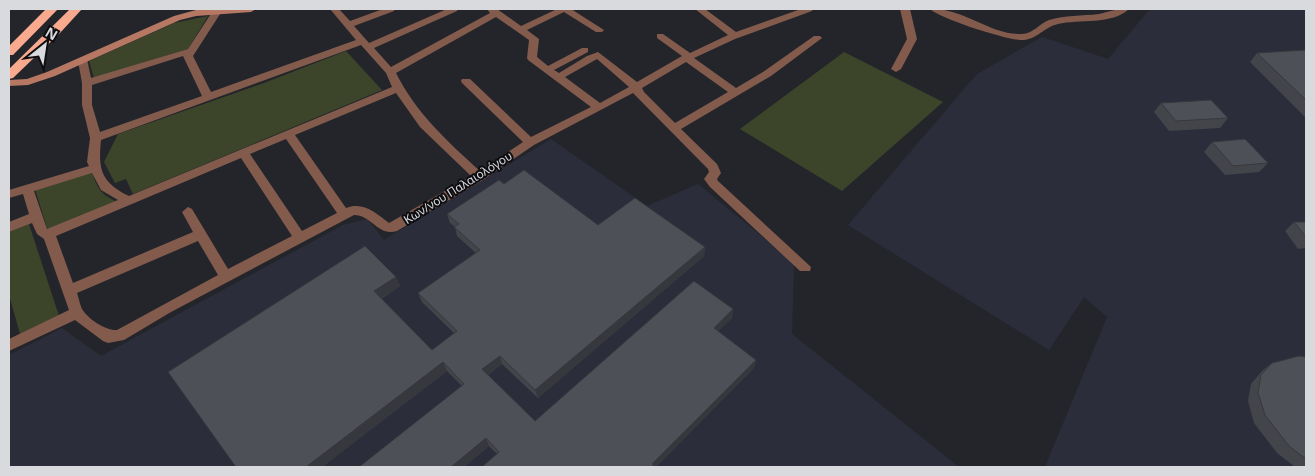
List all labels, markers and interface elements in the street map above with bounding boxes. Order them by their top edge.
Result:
north arrow [20,20,70,70]
text: N [42,22,61,44]
street label: Κων/νου Παλαιολόγου [400,147,515,228]

